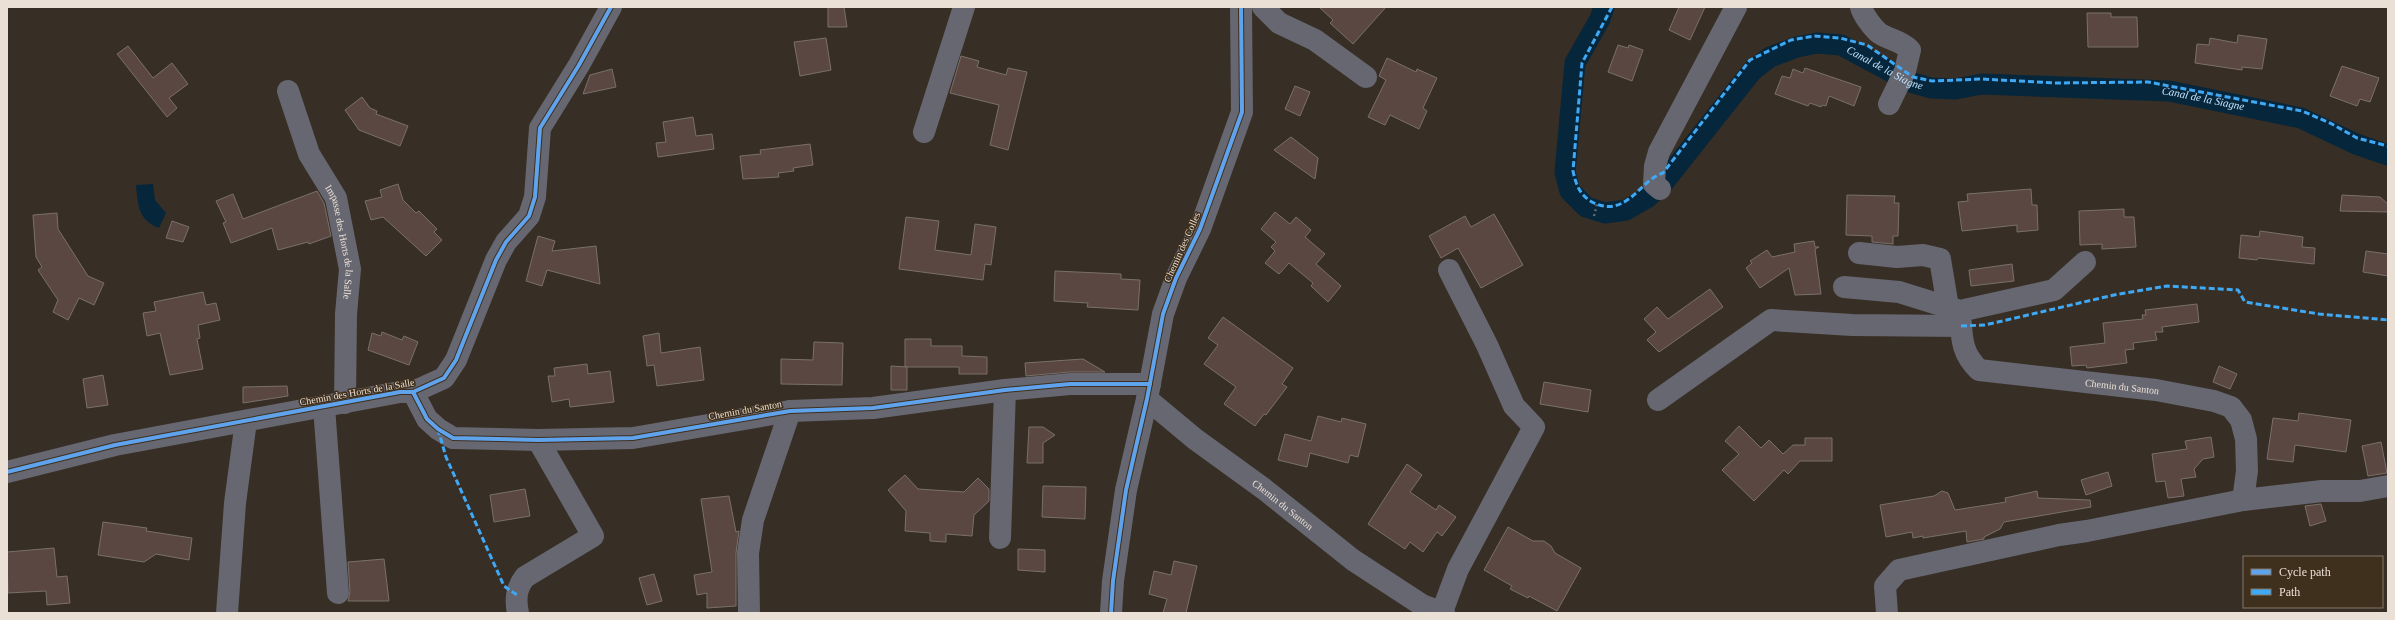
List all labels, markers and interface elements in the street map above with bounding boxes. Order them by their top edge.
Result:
water label: Canal de la Siagne [1845,43,1925,91]
water label: Canal de la Siagne [2162,85,2246,112]
street label: Impasse des Horts de la Salle [324,182,356,300]
street label: Chemin des Colles [1162,210,1202,284]
street label: Chemin des Horts de la Salle [299,376,416,408]
street label: Chemin du Santon [2084,377,2160,396]
street label: Chemin du Santon [707,398,783,422]
street label: Chemin du Santon [1250,477,1316,532]
legend [2243,556,2383,608]
text: Cycle path [2279,565,2331,579]
text: Path [2279,585,2300,599]

